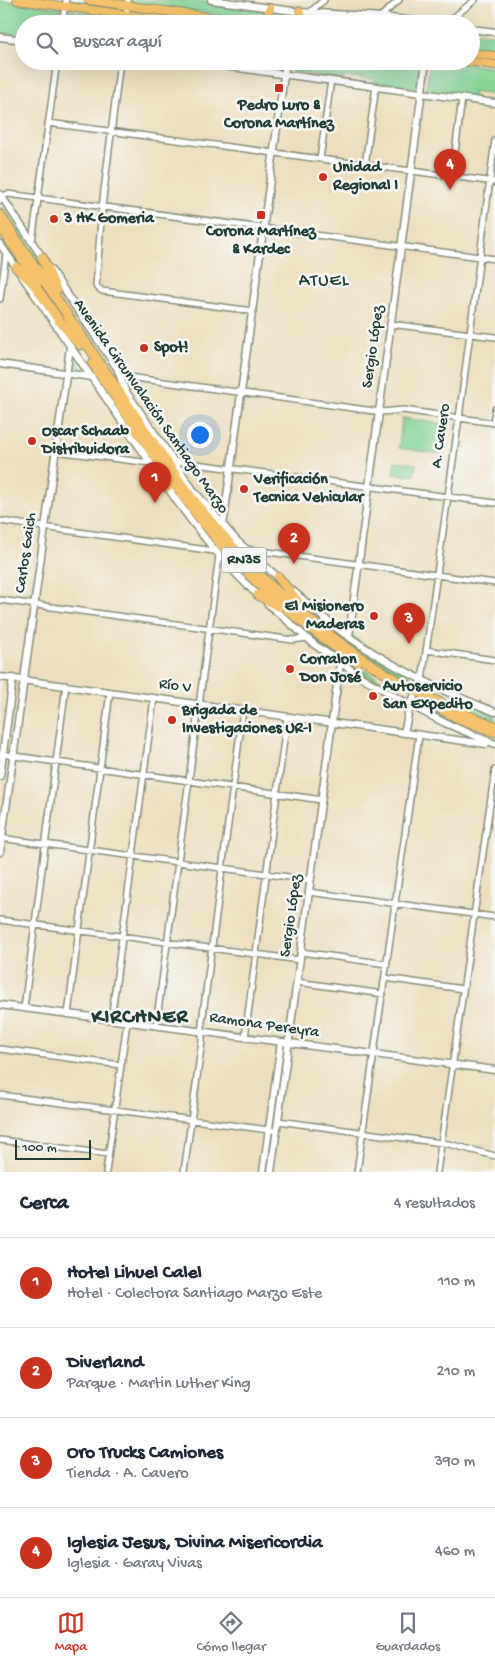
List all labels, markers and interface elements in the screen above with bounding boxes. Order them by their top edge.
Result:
search box [15,15,480,70]
icon: search [33,29,61,57]
text: Buscar aquí [73,31,162,54]
marker: Pedro Luro & Corona Martínez [273,82,285,94]
place label: Pedro Luro & Corona Martínez [223,97,335,134]
pin: 4 [434,149,466,190]
place label: Unidad Regional I [332,159,398,196]
marker: Unidad Regional I [317,171,329,183]
marker: Corona Martínez & Kardec [255,209,267,221]
place label: 3 HK Gomeria [63,210,155,229]
marker: 3 HK Gomeria [48,213,60,225]
place label: Corona Martínez & Kardec [205,223,317,260]
district label: ATUEL [299,271,350,292]
street label: Avenida Circunvalación Santiago Marzo [68,296,232,518]
street label: Sergio López [359,303,389,390]
place label: Spot! [154,339,188,358]
marker: Spot! [138,342,150,354]
street label: A. Cavero [428,402,456,470]
your location [187,422,213,448]
place label: Oscar Schaab Distribuidora [40,423,130,460]
marker: Oscar Schaab Distribuidora [26,435,38,447]
pin: 1 [139,462,171,503]
place label: Verificación Tecnica Vehicular [252,470,366,508]
marker: Verificación Tecnica Vehicular [238,483,250,495]
street label: Carlos Gaich [12,511,42,595]
pin: 2 [278,523,310,564]
road number: RN35 [222,548,266,572]
place label: El Misionero Maderas [285,598,365,635]
pin: 3 [393,603,425,644]
marker: El Misionero Maderas [368,610,380,622]
place label: Corralon Don José [298,651,362,688]
marker: Corralon Don José [284,663,296,675]
street label: Río V [157,675,193,699]
place label: Autoservicio San Expedito [382,678,474,715]
marker: Autoservicio San Expedito [367,690,379,702]
place label: Brigada de Investigaciones UR-I [181,702,312,739]
marker: Brigada de Investigaciones UR-I [166,714,178,726]
street label: Sergio López [277,872,307,959]
district label: KIRCHNER [91,1006,189,1031]
street label: Ramona Pereyra [208,1009,321,1043]
scale bar [15,1137,91,1160]
text: 100 m [22,1140,57,1157]
text: Cerca [20,1192,68,1217]
text: 4 resultados [394,1195,475,1214]
text: Hotel Lihuel Calel [67,1262,202,1285]
text: 1 [33,1273,39,1292]
text: 110 m [438,1273,475,1292]
text: Hotel · Colectora Santiago Marzo Este [67,1285,322,1304]
text: Diverland [67,1352,143,1375]
text: 2 [32,1363,40,1382]
text: 210 m [436,1363,475,1382]
text: Parque · Martin Luther King [67,1375,251,1394]
text: Oro Trucks Camiones [67,1442,223,1465]
text: 3 [32,1453,40,1472]
text: 390 m [434,1453,475,1472]
text: Tienda · A. Cavero [67,1465,188,1484]
text: Iglesia Jesus, Divina Misericordia [67,1532,323,1555]
text: 4 [32,1543,40,1562]
text: 460 m [435,1543,475,1562]
text: Iglesia · Garay Vivas [67,1555,202,1574]
tab: Mapa [55,1609,87,1656]
tab: Cómo llegar [196,1609,266,1656]
tab: Guardados [375,1609,440,1656]

